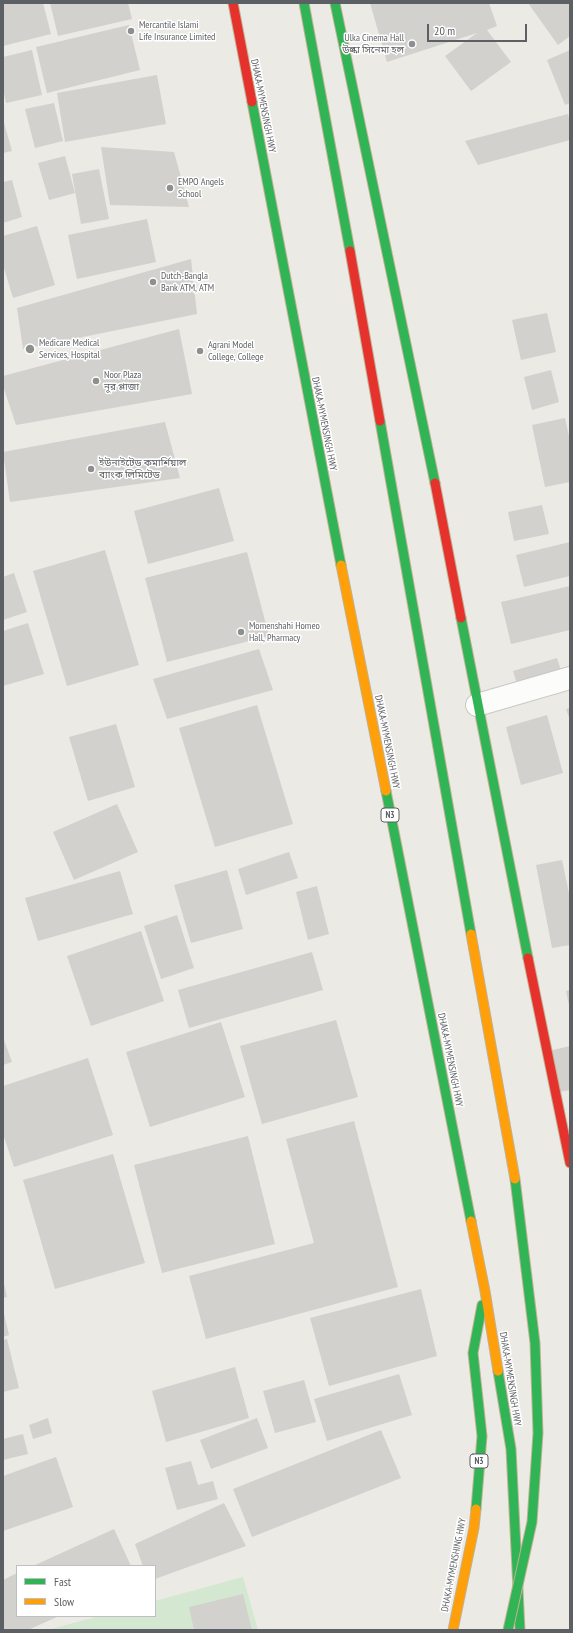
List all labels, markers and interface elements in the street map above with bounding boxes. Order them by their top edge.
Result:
scale bar [429,16,529,42]
place label: Mercantile Islami Life Insurance Limited [139,19,215,42]
text: 20 m [434,23,455,38]
marker: Mercantile Islami Life Insurance Limited [126,26,136,36]
place label: Ulka Cinema Hall উল্কা সিনেমা হল [342,32,404,56]
marker: Ulka Cinema Hall উল্কা সিনেমা হল [407,39,417,49]
street label: DHAKA-MYMENSINGH HWY [248,58,278,154]
place label: EMPO Angels School [178,176,224,200]
marker: EMPO Angels School [165,183,175,193]
place label: Dutch-Bangla Bank ATM, ATM [161,270,214,294]
marker: Dutch-Bangla Bank ATM, ATM [148,277,158,287]
place label: Medicare Medical Services, Hospital [39,337,100,360]
place label: Agrani Model College, College [208,339,264,362]
marker: Medicare Medical Services, Hospital [24,343,36,355]
marker: Agrani Model College, College [195,346,205,356]
place label: Noor Plaza নূর প্লাজা [104,369,141,392]
marker: Noor Plaza নূর প্লাজা [91,376,101,386]
street label: DHAKA-MYMENSINGH HWY [309,376,339,472]
place label: ইউনাইটেড কমার্শিয়াল ব্যাংক লিমিটেড [99,457,186,480]
marker: ইউনাইটেড কমার্শিয়াল ব্যাংক লিমিটেড [86,464,96,474]
place label: Momenshahi Homeo Hall, Pharmacy [249,620,320,644]
marker: Momenshahi Homeo Hall, Pharmacy [236,627,246,637]
street label: DHAKA-MYMENSINGH HWY [372,694,402,790]
road number: N3 [381,808,399,822]
street label: DHAKA-MYMENSINGH HWY [435,1012,465,1108]
street label: DHAKA-MYMENSINGH HWY [497,1331,523,1427]
road number: N3 [470,1454,488,1468]
street label: DHAKA-MYMENSHING HWY [439,1517,469,1613]
legend [16,1565,156,1617]
text: Fast [54,1574,71,1589]
text: Slow [54,1594,74,1609]

